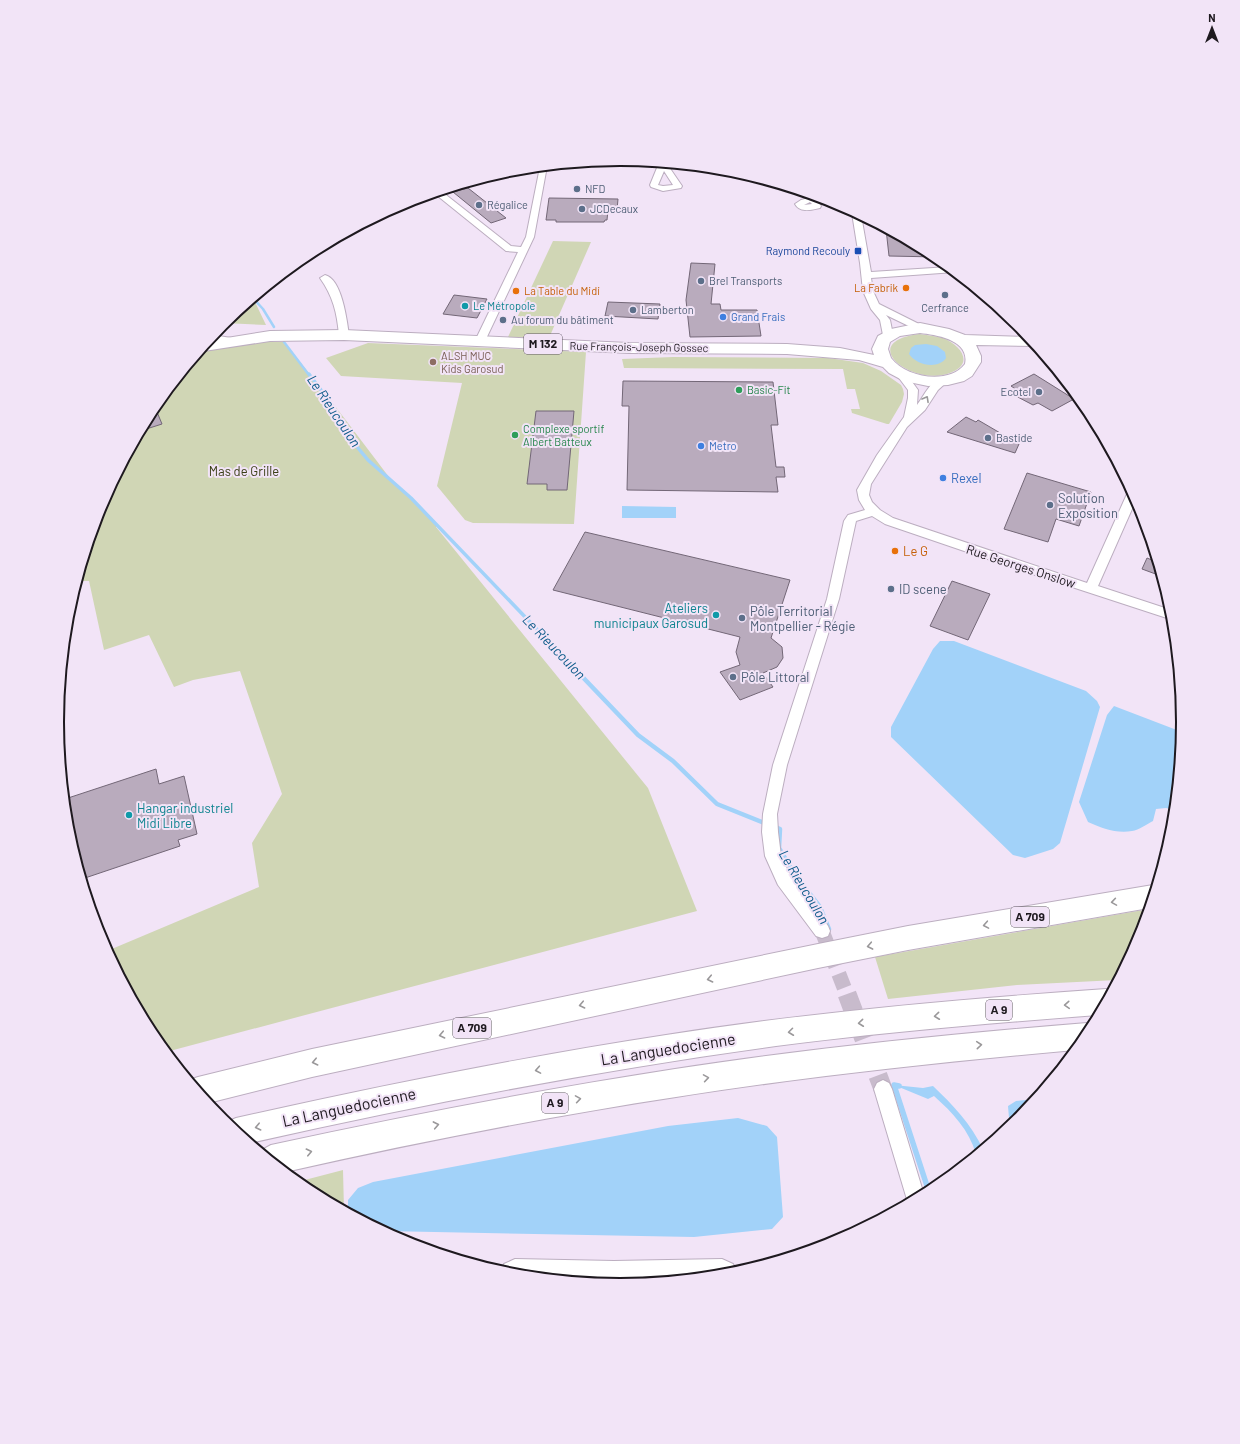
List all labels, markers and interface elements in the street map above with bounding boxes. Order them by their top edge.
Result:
north arrow [1192,8,1232,48]
text: N [1208,11,1216,24]
place label: NFD [585,182,606,195]
marker: NFD [572,184,582,194]
place label: Régalice [487,198,528,211]
marker: Régalice [474,200,484,210]
place label: JCDecaux [590,202,638,215]
marker: JCDecaux [577,204,587,214]
place label: Raymond Recouly [766,244,850,257]
marker: Raymond Recouly [853,246,863,256]
place label: Brel Transports [709,274,782,287]
marker: Brel Transports [696,276,706,286]
place label: La Fabrik [854,281,898,294]
marker: La Fabrik [901,283,911,293]
place label: La Table du Midi [524,284,600,297]
marker: La Table du Midi [511,286,521,296]
marker: Cerfrance [940,290,950,300]
place label: Le Métropole [473,299,535,312]
marker: Le Métropole [460,301,470,311]
place label: Cerfrance [921,301,969,314]
place label: Lamberton [641,303,694,316]
marker: Lamberton [628,305,638,315]
place label: Grand Frais [731,310,785,323]
marker: Grand Frais [718,312,728,322]
place label: Au forum du bâtiment [511,313,614,326]
marker: Au forum du bâtiment [498,315,508,325]
road number: M 132 [524,334,562,354]
street label: Rue François-Joseph Gossec [570,339,709,354]
place label: ALSH MUC Kids Garosud [441,349,503,375]
marker: ALSH MUC Kids Garosud [428,357,438,367]
water label: Le Rieucoulon [304,371,365,450]
place label: Basic-Fit [747,383,791,396]
marker: Basic-Fit [734,385,744,395]
place label: Ecotel [1000,385,1031,398]
marker: Ecotel [1034,387,1044,397]
one-way arrow [921,396,928,403]
place label: Complexe sportif Albert Batteux [523,422,604,448]
marker: Complexe sportif Albert Batteux [510,430,520,440]
place label: Bastide [996,431,1033,444]
marker: Bastide [983,433,993,443]
place label: Metro [709,439,737,452]
marker: Metro [696,441,706,451]
park label: Mas de Grille [209,463,279,479]
place label: Rexel [951,470,982,486]
marker: Rexel [938,473,948,483]
place label: Solution Exposition [1058,490,1118,521]
marker: Solution Exposition [1045,500,1055,510]
street label: Rue Georges Onslow [964,541,1078,591]
place label: Le G [903,543,928,559]
marker: Le G [890,546,900,556]
place label: ID scene [899,581,947,597]
marker: ID scene [886,584,896,594]
place label: Ateliers municipaux Garosud [594,600,708,631]
place label: Pôle Territorial Montpellier - Régie [750,603,856,634]
marker: Ateliers municipaux Garosud [711,610,721,620]
water label: Le Rieucoulon [519,611,589,683]
marker: Pôle Territorial Montpellier - Régie [737,613,747,623]
place label: Pôle Littoral [741,669,809,685]
marker: Pôle Littoral [728,672,738,682]
place label: Hangar industriel Midi Libre [137,800,233,831]
marker: Hangar industriel Midi Libre [124,810,134,820]
water label: Le Rieucoulon [776,847,833,927]
one-way arrow [1111,897,1117,906]
road number: A 709 [1011,907,1049,927]
one-way arrow [983,920,989,928]
one-way arrow [867,941,873,950]
one-way arrow [707,974,713,983]
road number: A 9 [986,1000,1012,1020]
one-way arrow [1064,1000,1070,1009]
one-way arrow [579,1001,586,1009]
one-way arrow [934,1011,940,1020]
road number: A 709 [453,1018,491,1038]
one-way arrow [858,1019,864,1028]
one-way arrow [788,1027,794,1036]
street label: La Languedocienne [599,1028,737,1069]
one-way arrow [438,1030,445,1038]
one-way arrow [976,1040,982,1049]
one-way arrow [311,1058,318,1066]
one-way arrow [535,1065,541,1074]
one-way arrow [703,1074,709,1083]
street label: La Languedocienne [280,1083,417,1130]
road number: A 9 [542,1093,568,1113]
one-way arrow [575,1095,581,1103]
one-way arrow [433,1121,439,1129]
one-way arrow [254,1122,261,1130]
one-way arrow [306,1148,312,1156]

